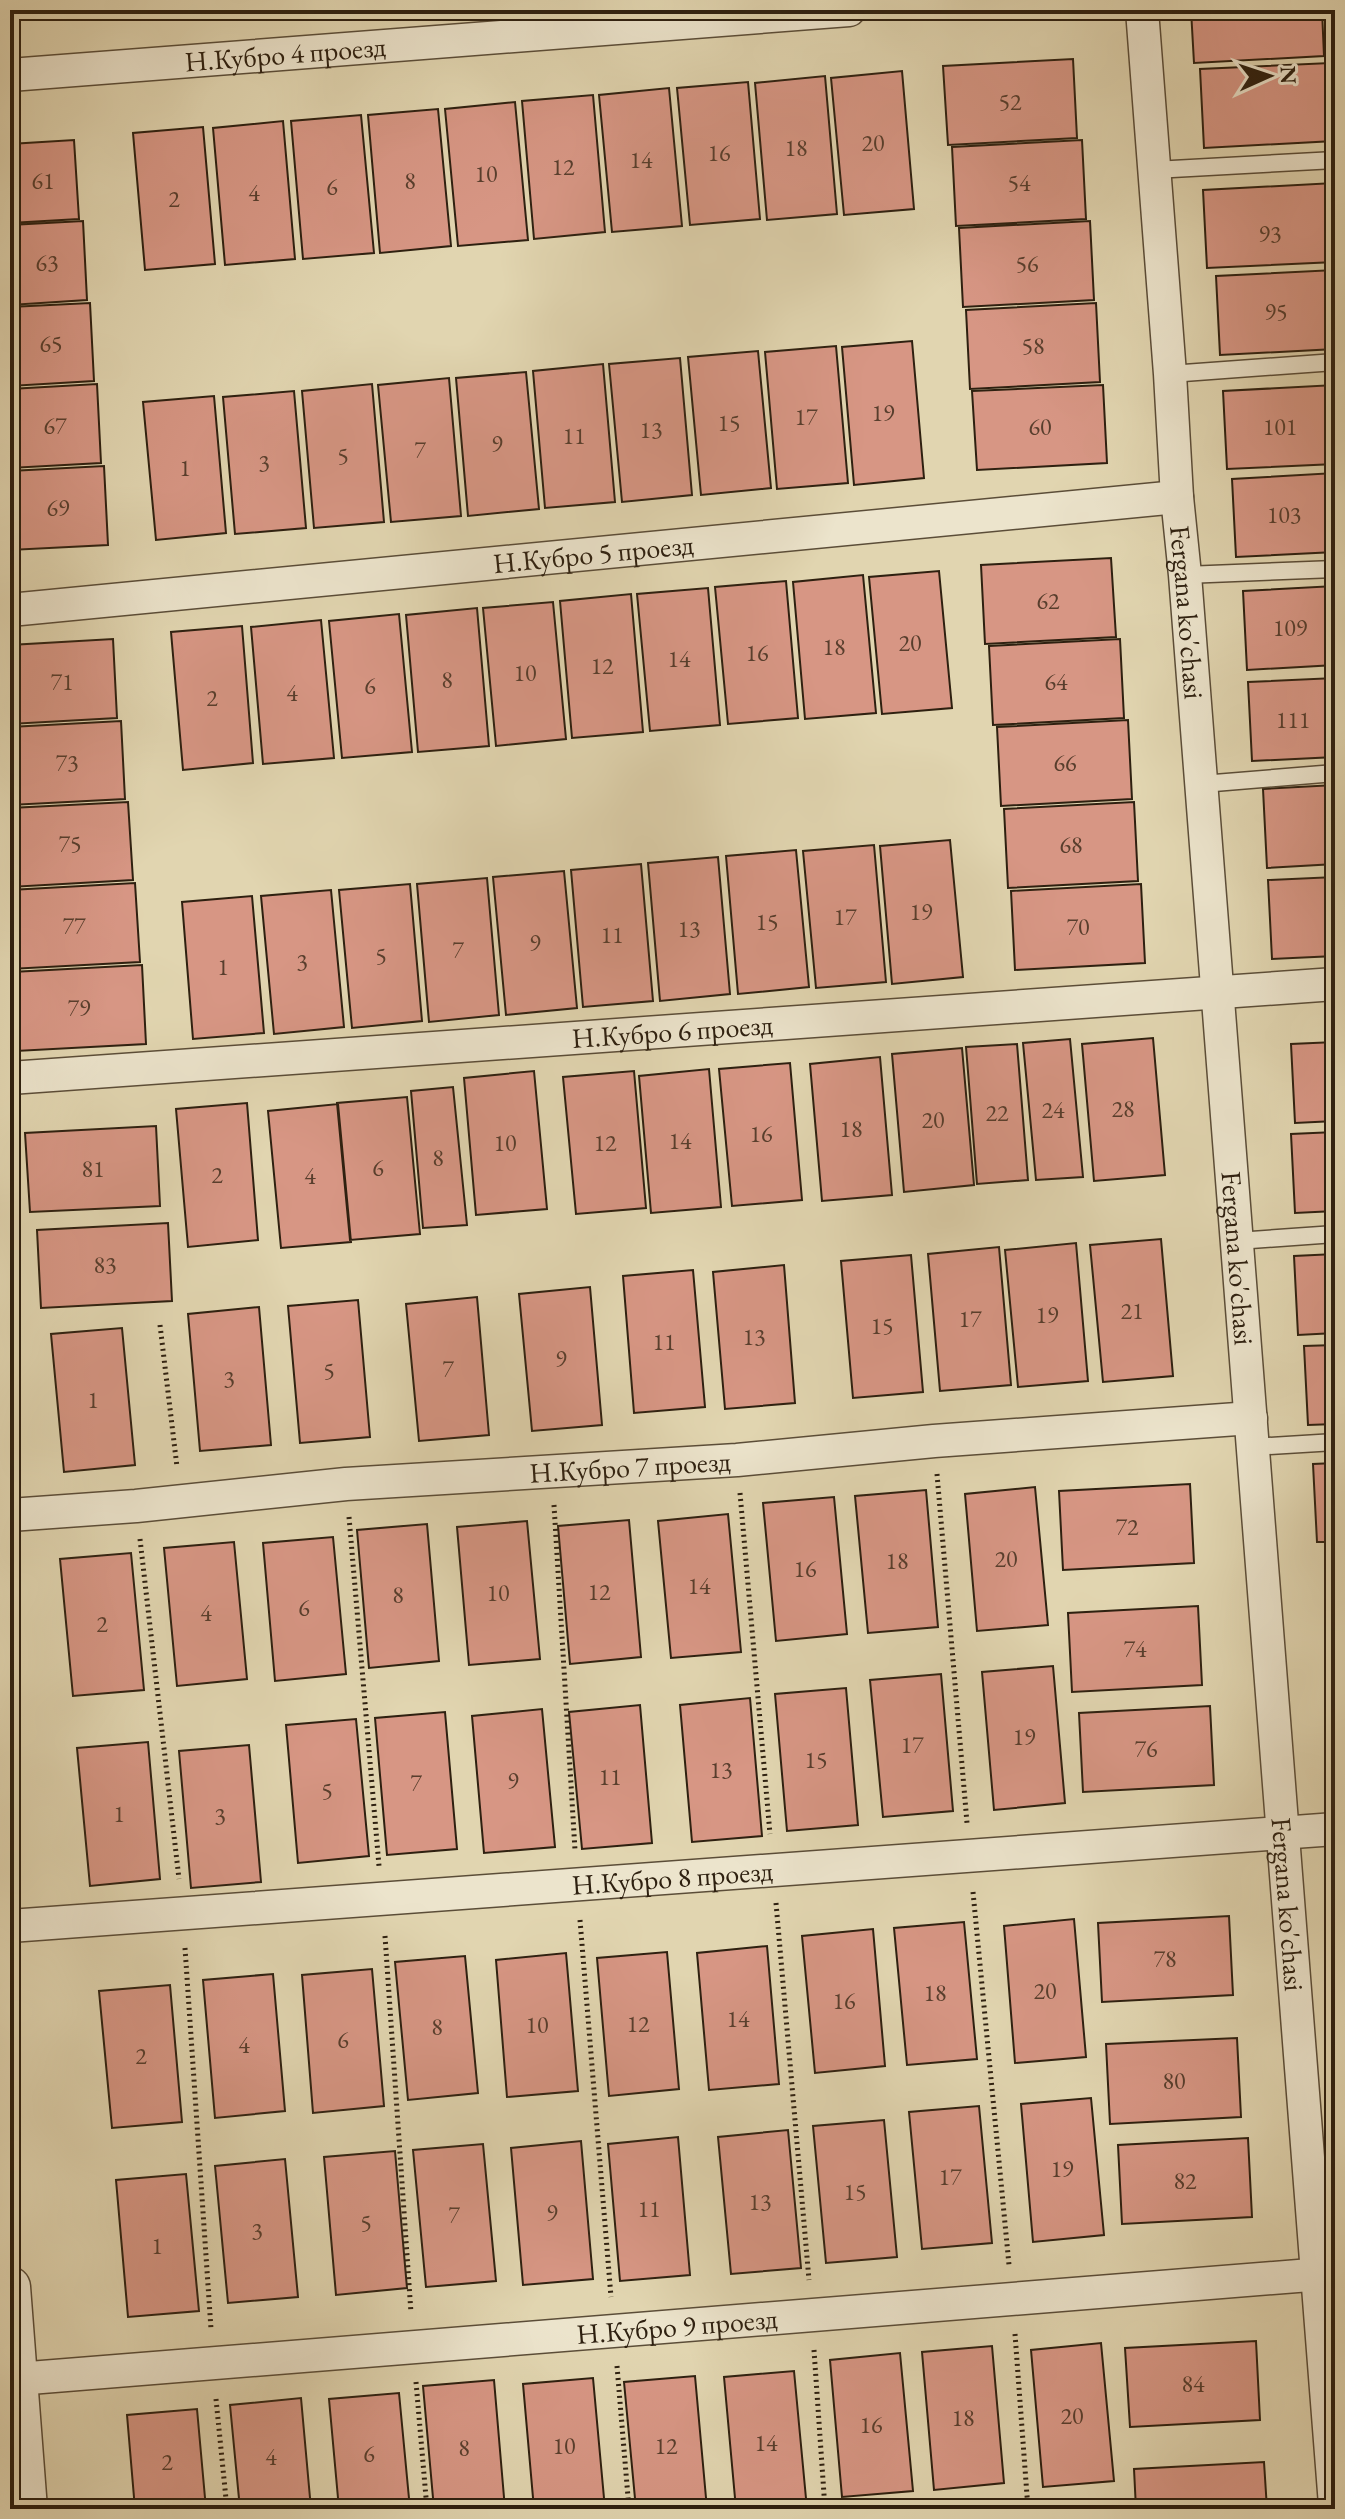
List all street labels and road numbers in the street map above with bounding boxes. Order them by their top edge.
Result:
street label: Н.Кубро 4 проезд [183,28,387,79]
street label: Fergana ko'chasi [1162,524,1213,701]
street label: Н.Кубро 5 проезд [491,526,696,581]
street label: Н.Кубро 6 проезд [571,1006,774,1056]
street label: Fergana ko'chasi [1213,1170,1263,1347]
street label: Н.Кубро 7 проезд [528,1442,732,1491]
street label: Fergana ko'chasi [1264,1816,1313,1993]
street label: Н.Кубро 8 проезд [570,1852,774,1903]
street label: Н.Кубро 9 проезд [575,2300,779,2352]

